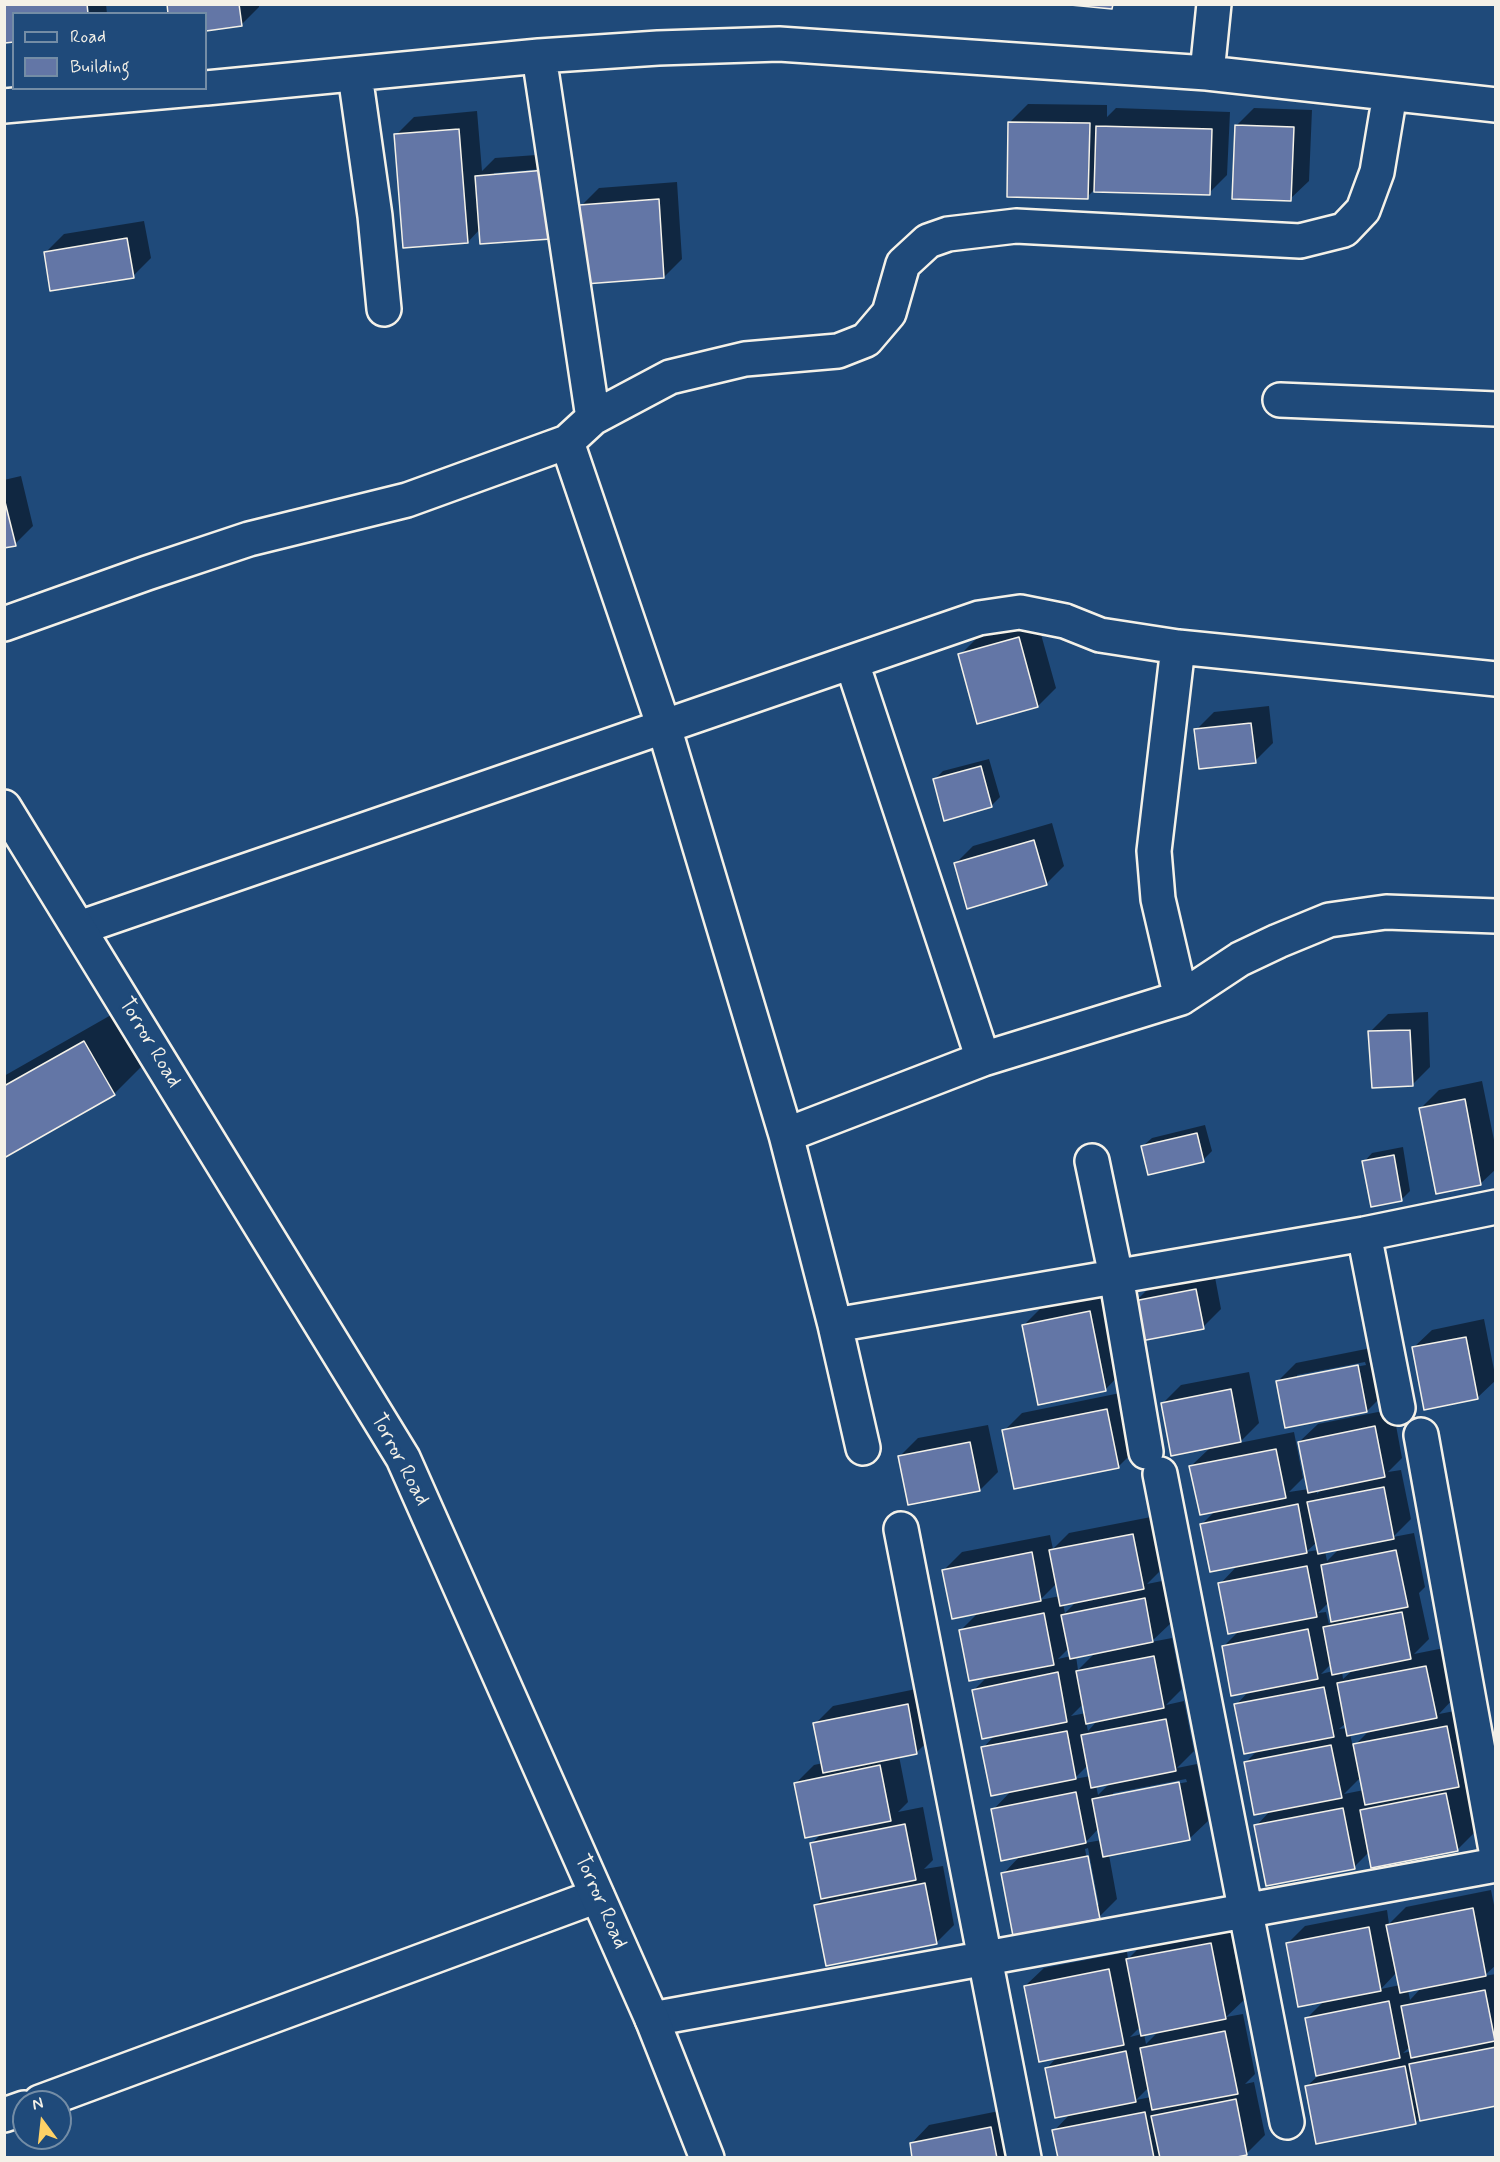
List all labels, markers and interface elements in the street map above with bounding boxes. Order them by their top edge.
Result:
legend [12,12,207,90]
text: Road [70,25,106,49]
text: Building [70,55,130,79]
street label: Torror Road [112,993,186,1093]
street label: Torror Road [364,1409,434,1511]
street label: Torror Road [568,1851,632,1953]
north arrow [12,2090,72,2150]
text: N [30,2093,46,2116]

